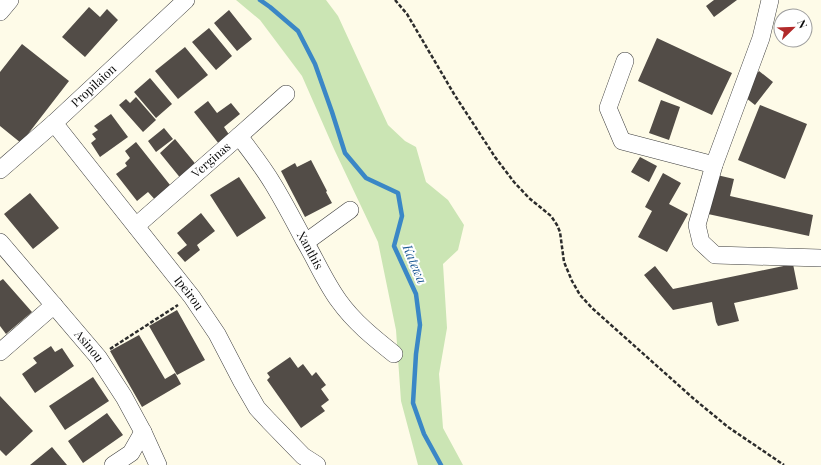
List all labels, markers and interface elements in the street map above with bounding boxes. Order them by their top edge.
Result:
north arrow [773,8,813,48]
text: N [794,17,811,31]
street label: Propilaion [67,60,119,110]
street label: Verginas [187,138,233,181]
street label: Xanthis [294,228,328,272]
water label: Katewa [399,241,431,286]
street label: Ipeirou [171,272,208,313]
street label: Asinou [71,326,108,365]

